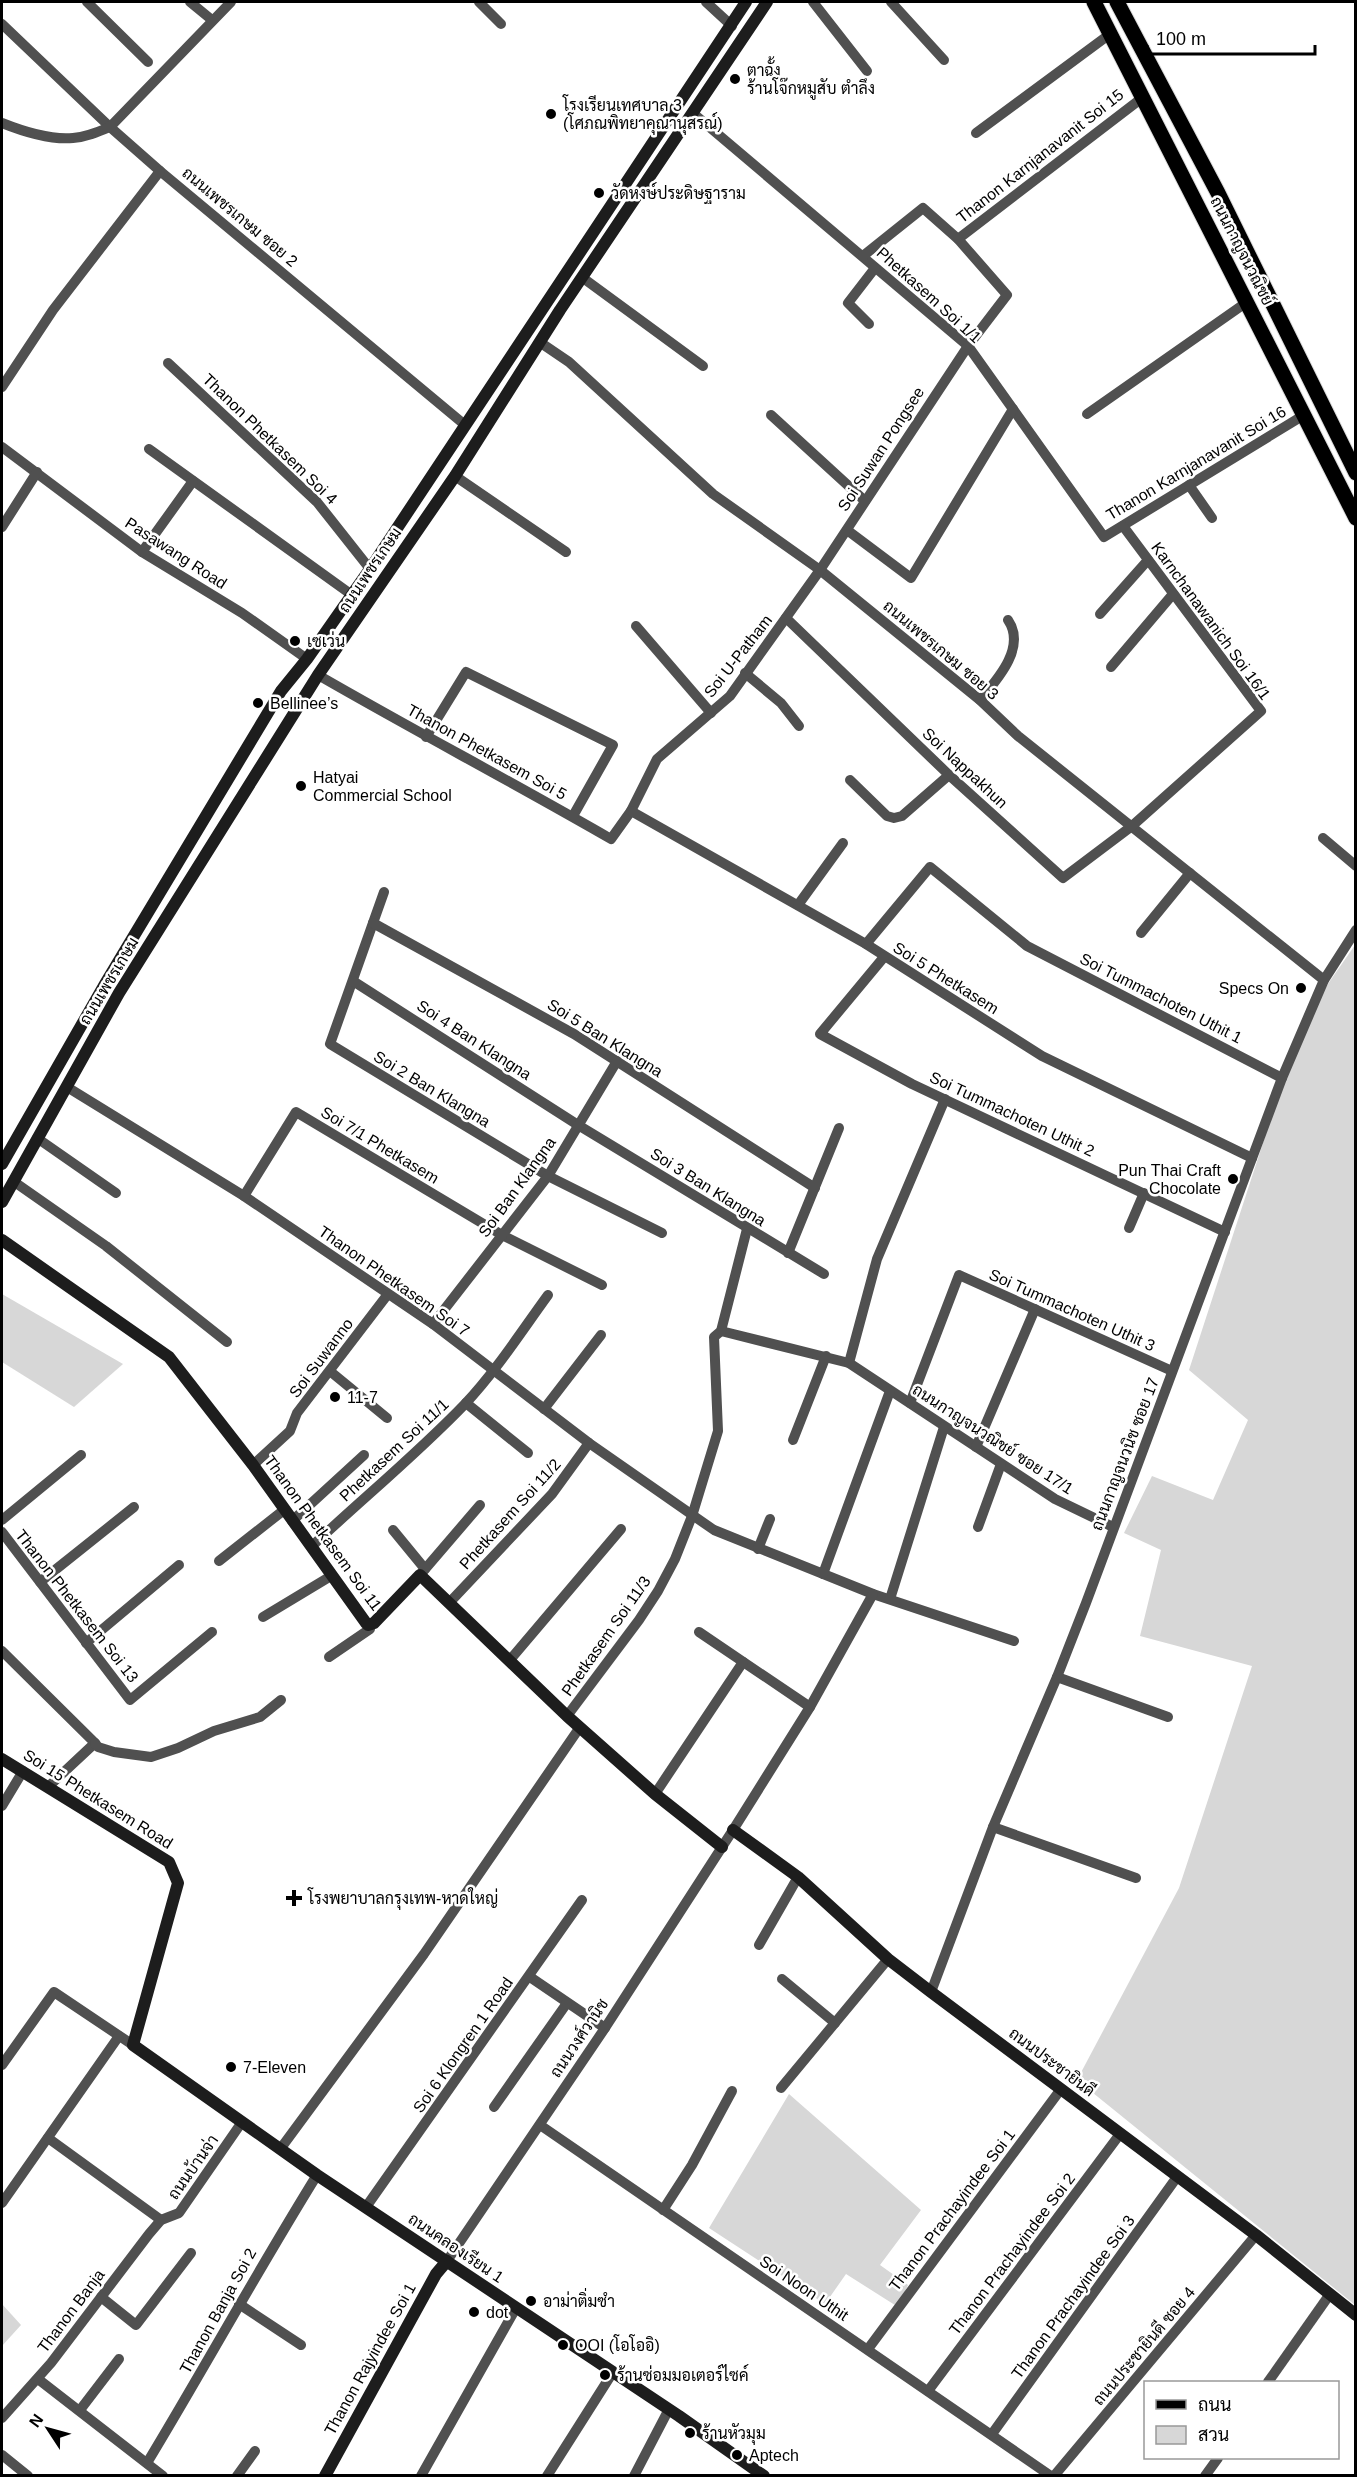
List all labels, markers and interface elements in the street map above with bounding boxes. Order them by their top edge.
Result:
scale bar [1147,18,1315,56]
text: 100 m [1156,29,1206,49]
place label: ตาฉั้ง ร้านโจ๊กหมูสับ ตำลึง [747,56,875,100]
marker: ตาฉั้ง ร้านโจ๊กหมูสับ ตำลึง [728,72,742,86]
street label: Thanon Karnjanavanit Soi 15 [953,86,1127,226]
place label: โรงเรียนเทศบาล 3 (โศภณพิทยาคุณานุสรณ์) [562,94,723,135]
marker: โรงเรียนเทศบาล 3 (โศภณพิทยาคุณานุสรณ์) [544,107,558,121]
street label: ถนนเพชรเกษม ซอย 2 [179,164,301,270]
place label: วัดหงษ์ประดิษฐาราม [611,181,746,204]
marker: วัดหงษ์ประดิษฐาราม [592,186,606,200]
street label: ถนนกาญจนวณิชย์ [1206,192,1280,308]
street label: Phetkasem Soi 1/1 [873,244,985,346]
street label: Thanon Phetkasem Soi 4 [199,370,341,508]
street label: Soi Suwan Pongsee [835,384,927,514]
street label: Thanon Karnjanavanit Soi 16 [1103,403,1289,523]
street label: Pasawang Road [122,514,230,592]
street label: ถนนเพชรเกษม [335,524,405,616]
street label: Karnchanawanich Soi 16/1 [1148,539,1274,703]
street label: ถนนเพชรเกษม ซอย 3 [880,597,1002,703]
street label: Soi U-Patham [701,612,775,700]
place label: เซเว่น [307,631,345,650]
marker: เซเว่น [288,634,302,648]
place label: Bellinee’s [270,695,338,712]
marker: Bellinee’s [251,696,265,710]
street label: Thanon Phetkasem Soi 5 [404,701,570,803]
street label: Soi Nappakhun [919,724,1011,812]
place label: Hatyai Commercial School [313,769,452,804]
marker: Hatyai Commercial School [294,779,308,793]
street label: ถนนเพชรเกษม [76,934,142,1028]
street label: Soi 5 Phetkasem [890,939,1002,1017]
street label: Soi Tummachoten Uthit 1 [1077,950,1245,1046]
place label: Specs On [1219,980,1289,997]
marker: Specs On [1294,981,1308,995]
street label: Soi 5 Ban Klangna [544,996,666,1080]
street label: Soi 4 Ban Klangna [414,997,534,1083]
street label: Soi 2 Ban Klangna [371,1048,493,1130]
street label: Soi Tummachoten Uthit 2 [927,1068,1097,1160]
street label: Soi 7/1 Phetkasem [318,1103,442,1187]
street label: Soi Ban Klangna [475,1134,559,1240]
street label: Soi 3 Ban Klangna [647,1145,769,1229]
place label: Pun Thai Craft Chocolate [1118,1162,1222,1197]
marker: Pun Thai Craft Chocolate [1226,1172,1240,1186]
street label: Thanon Phetkasem Soi 7 [316,1223,473,1340]
street label: Soi Tummachoten Uthit 3 [986,1266,1158,1354]
street label: Soi Suwanno [286,1315,356,1401]
street label: ถนนกาญจนวนิช ซอย 17 [1087,1375,1163,1533]
street label: ถนนกาญจนวณิชย์ ซอย 17/1 [909,1377,1079,1498]
place label: 11-7 [347,1389,378,1406]
marker: 11-7 [328,1390,342,1404]
street label: Phetkasem Soi 11/1 [336,1395,452,1505]
street label: Thanon Phetkasem Soi 11 [261,1452,385,1614]
street label: Phetkasem Soi 11/2 [456,1455,564,1572]
street label: Thanon Phetkasem Soi 13 [12,1526,142,1686]
street label: Phetkasem Soi 11/3 [558,1573,654,1699]
street label: Soi 15 Phetkasem Road [20,1746,176,1852]
place label: โรงพยาบาลกรุงเทพ-หาดใหญ่ [307,1887,498,1910]
marker: โรงพยาบาลกรุงเทพ-หาดใหญ่ [285,1889,303,1907]
street label: Soi 6 Klongren 1 Road [410,1974,516,2116]
street label: ถนนวงศ์วานิช [543,1993,611,2080]
street label: ถนนประชายินดี [1006,2022,1100,2100]
place label: 7-Eleven [243,2059,306,2076]
marker: 7-Eleven [224,2060,238,2074]
street label: Thanon Prachayindee Soi 1 [886,2126,1018,2294]
street label: ถนนบ้านจ่า [163,2130,221,2202]
street label: Thanon Prachayindee Soi 2 [946,2170,1078,2338]
street label: ถนนคลองเรียน 1 [405,2208,508,2286]
street label: Thanon Prachayindee Soi 3 [1008,2212,1138,2382]
street label: Thanon Banja Soi 2 [176,2245,260,2377]
street label: Soi Noon Uthit [756,2252,852,2324]
street label: Thanon Banja [34,2266,108,2356]
street label: Thanon Rajyindee Soi 1 [321,2280,419,2438]
street label: ถนนประชายินดี ซอย 4 [1087,2281,1198,2409]
place label: อาม่าติ่มซำ [543,2287,615,2310]
marker: อาม่าติ่มซำ [524,2294,538,2308]
place label: dot [486,2304,509,2321]
marker: dot [467,2305,481,2319]
place label: OOI (โอโออิ) [575,2334,660,2354]
marker: OOI (โอโออิ) [556,2338,570,2352]
place label: ร้านซ่อมมอเตอร์ไซค์ [617,2363,749,2384]
marker: ร้านซ่อมมอเตอร์ไซค์ [598,2368,612,2382]
legend [1144,2381,1339,2459]
text: ถนน [1198,2395,1231,2415]
north arrow [18,2399,78,2459]
text: N [26,2411,47,2430]
place label: ร้านหัวมุม [702,2423,766,2445]
text: สวน [1198,2425,1229,2445]
marker: ร้านหัวมุม [683,2426,697,2440]
place label: Aptech [749,2447,799,2464]
marker: Aptech [730,2448,744,2462]

